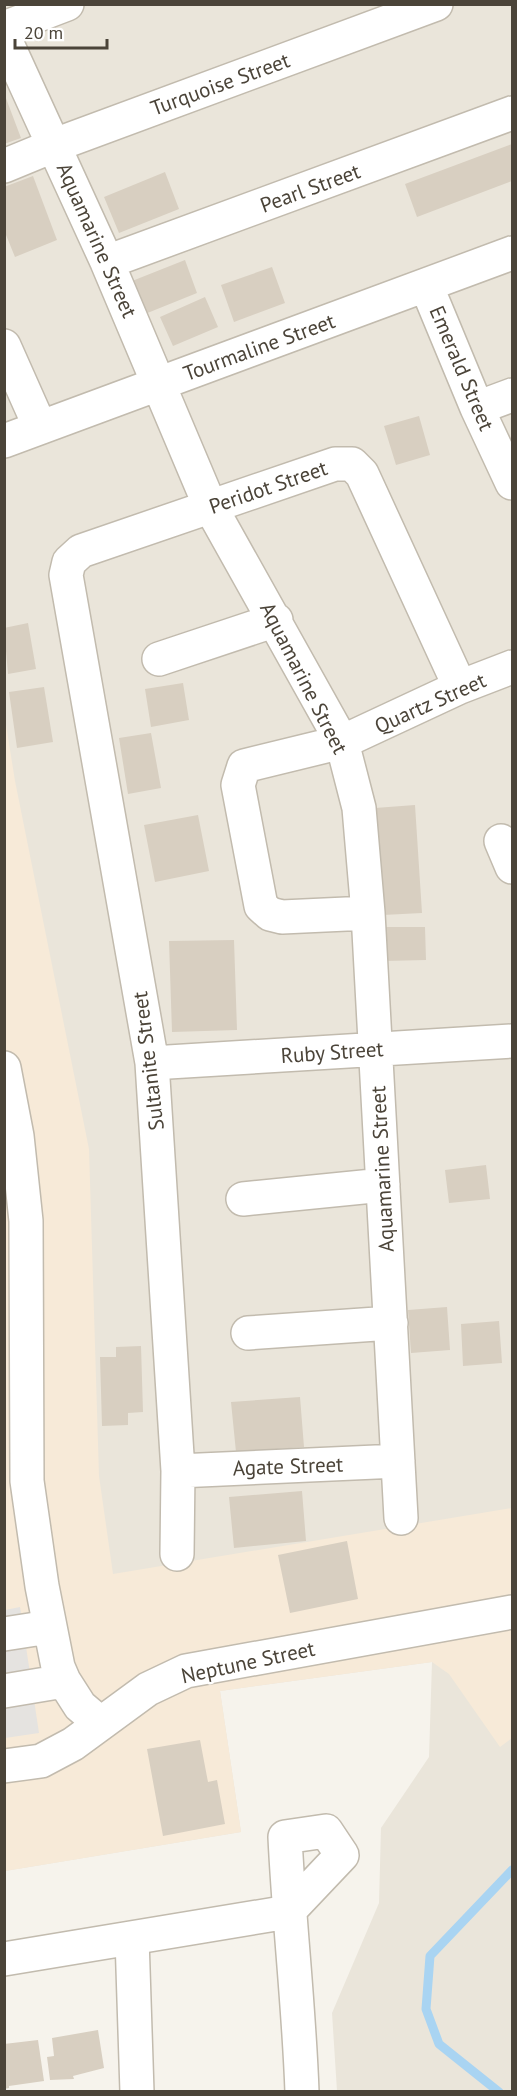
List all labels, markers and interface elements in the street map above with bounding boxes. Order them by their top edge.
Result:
scale bar [15,12,106,50]
text: 20 m [24,21,63,44]
street label: Turquoise Street [147,46,293,122]
street label: Pearl Street [256,157,364,219]
street label: Aquamarine Street [51,158,143,322]
street label: Emerald Street [424,301,500,435]
street label: Tourmaline Street [180,307,338,387]
street label: Peridot Street [205,454,331,520]
street label: Aquamarine Street [254,598,354,758]
street label: Quartz Street [370,666,490,740]
street label: Sultanite Street [126,990,170,1132]
street label: Ruby Street [280,1035,384,1069]
street label: Aquamarine Street [364,1085,400,1253]
street label: Agate Street [232,1451,344,1481]
street label: Neptune Street [179,1635,317,1689]

